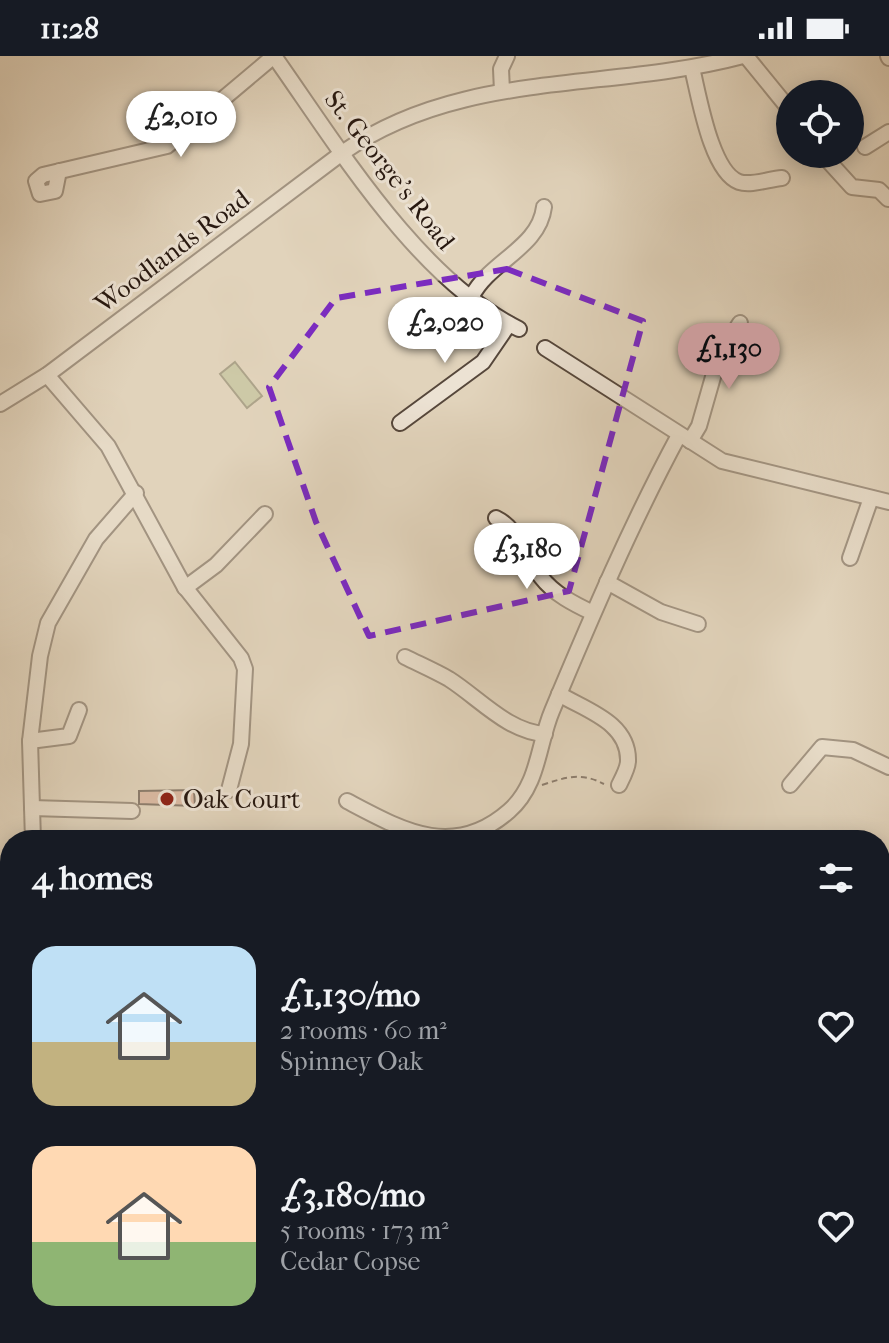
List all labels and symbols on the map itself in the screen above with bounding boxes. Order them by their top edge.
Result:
street label: St. George's Road [318,84,462,257]
pin: £2,010 [116,91,246,159]
street label: Woodlands Road [88,183,256,320]
pin: £2,020 [380,297,510,365]
pin: £1,130 [664,323,794,391]
pin: £3,180 [462,523,592,591]
place label: Oak Court [183,784,301,815]
marker: Oak Court [158,790,176,808]

